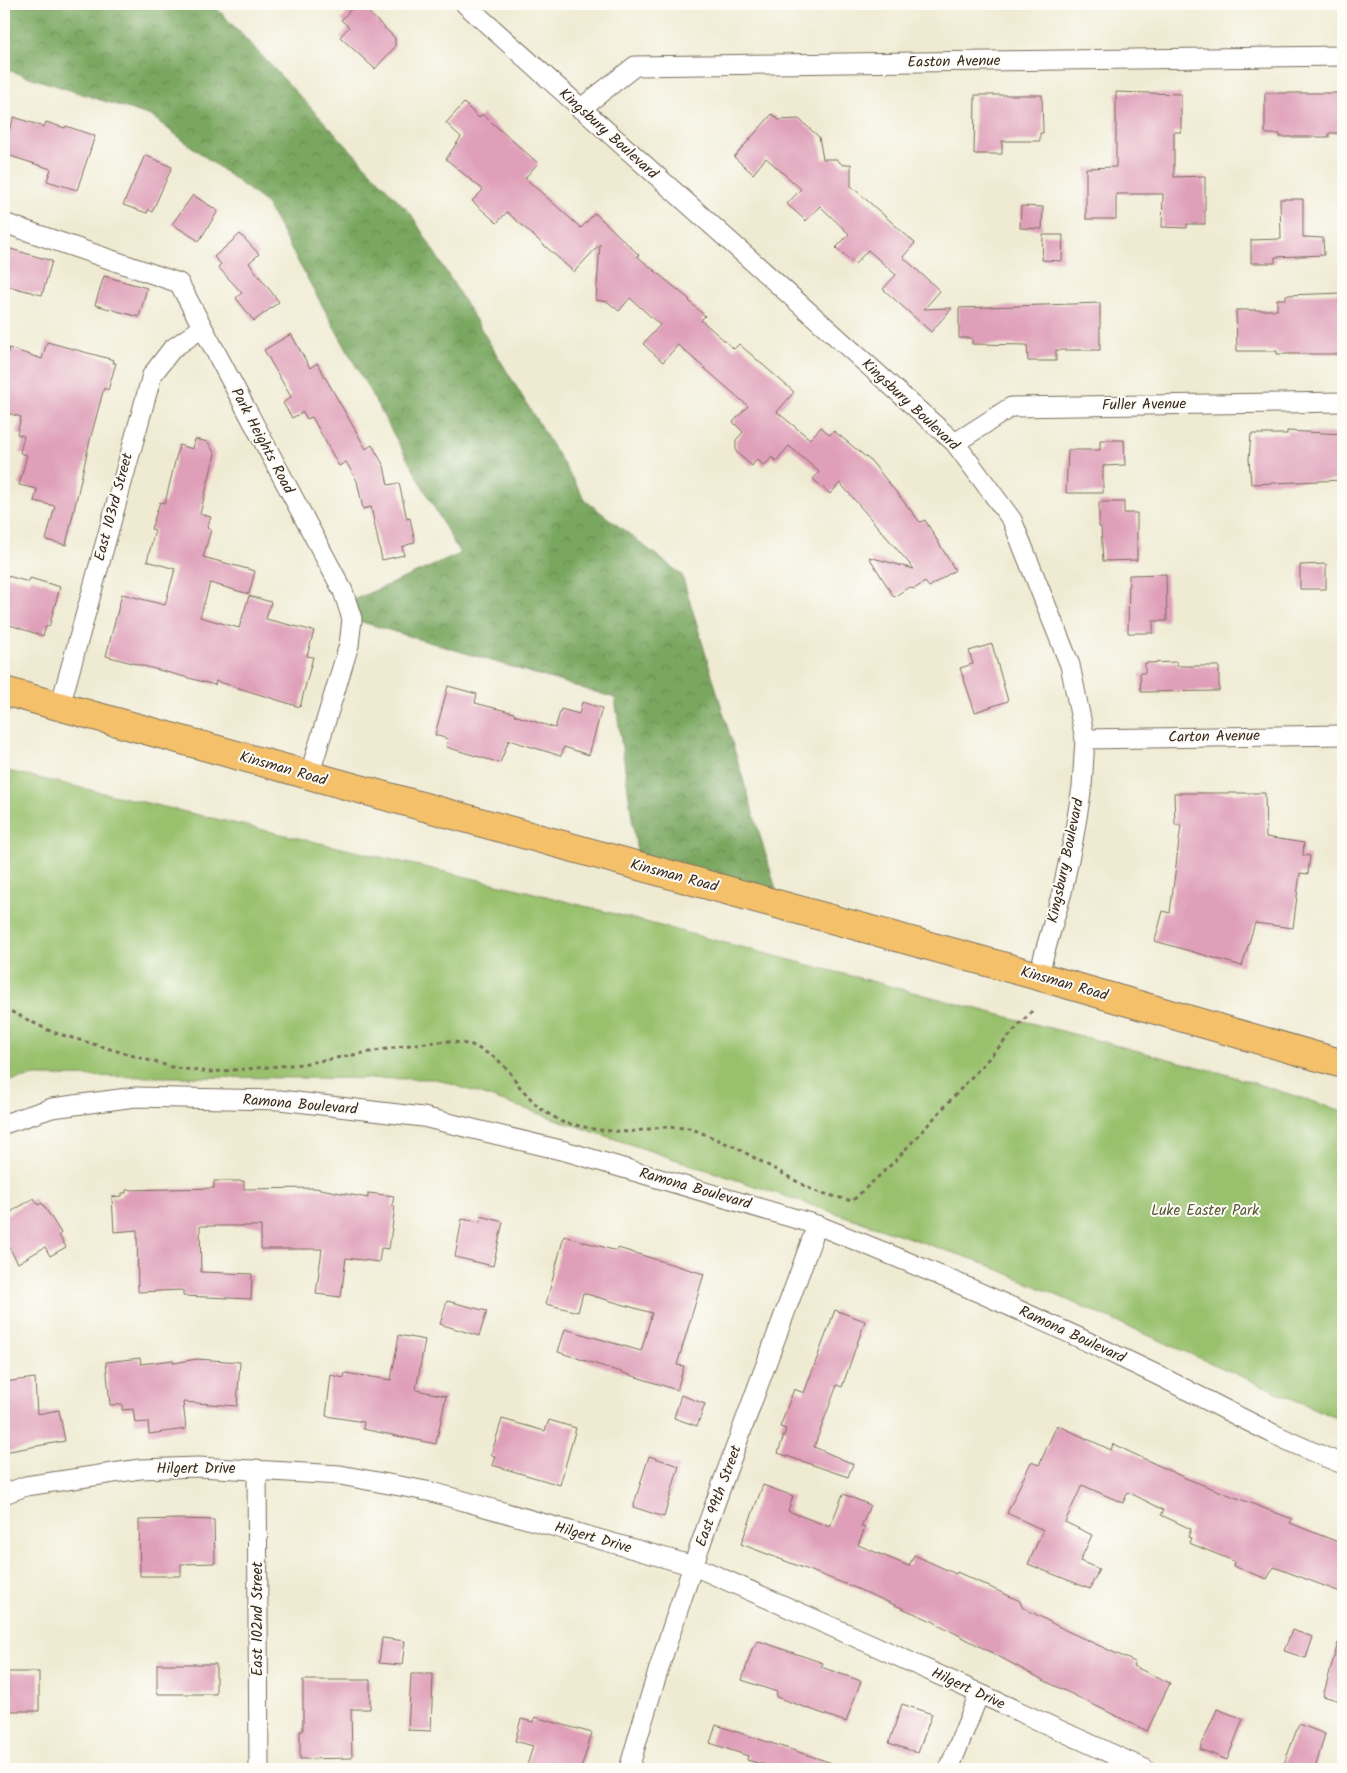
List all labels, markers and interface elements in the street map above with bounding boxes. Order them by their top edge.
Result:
street label: Easton Avenue [907,49,1001,75]
street label: Kingsbury Boulevard [553,83,664,186]
street label: Kingsbury Boulevard [855,353,965,457]
street label: Park Heights Road [224,384,300,499]
street label: Fuller Avenue [1102,392,1187,418]
street label: East 103rd Street [88,450,140,564]
street label: Carton Avenue [1168,724,1260,750]
street label: Kinsman Road [236,745,330,793]
street label: Kingsbury Boulevard [1041,796,1091,926]
street label: Kinsman Road [627,853,721,899]
street label: Kinsman Road [1017,960,1111,1008]
street label: Ramona Boulevard [241,1088,359,1122]
street label: Ramona Boulevard [636,1162,754,1217]
park label: Luke Easter Park [1151,1199,1260,1223]
street label: Ramona Boulevard [1015,1300,1130,1370]
street label: East 99th Street [690,1442,749,1550]
street label: Hilgert Drive [156,1457,236,1481]
street label: Hilgert Drive [552,1516,635,1561]
street label: East 102nd Street [246,1562,270,1676]
street label: Hilgert Drive [927,1661,1009,1717]

